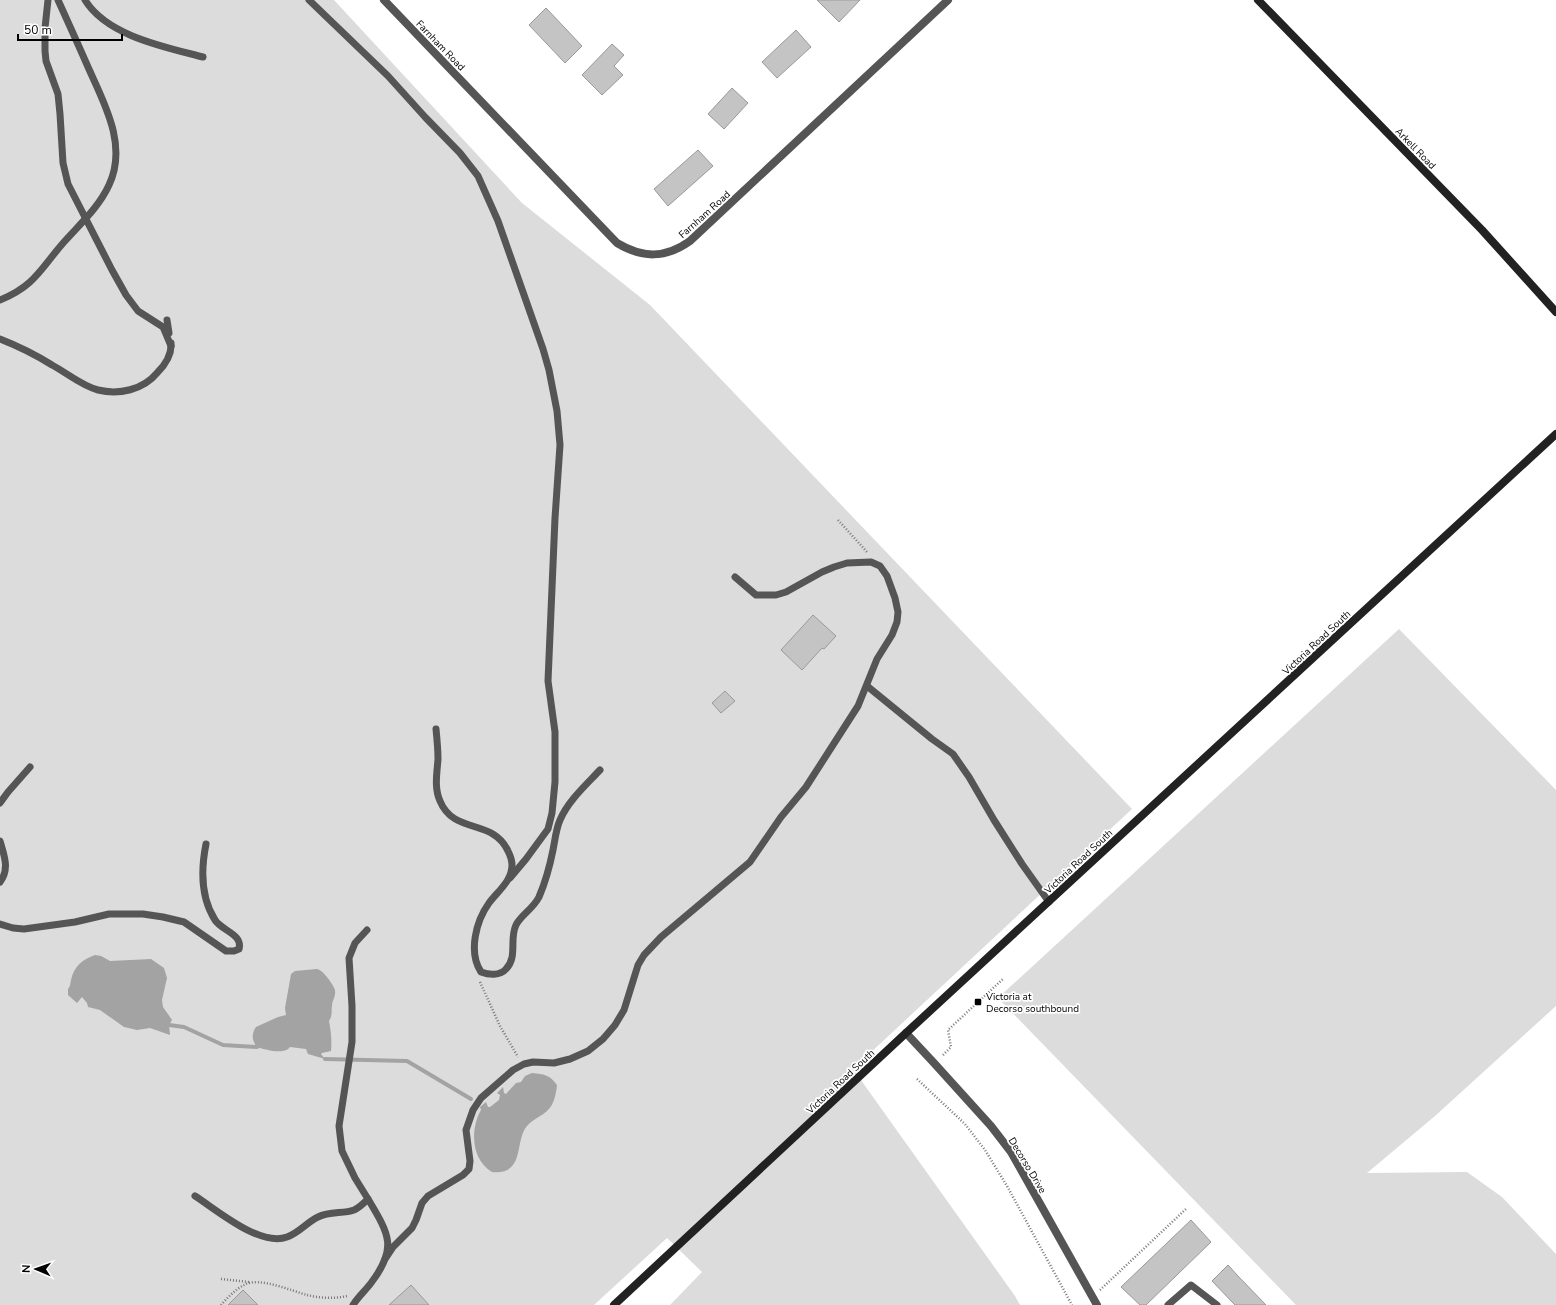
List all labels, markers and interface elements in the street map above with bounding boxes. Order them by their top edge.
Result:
scale bar [18,16,122,42]
street label: Farnham Road [413,17,468,74]
text: 50 m [24,22,52,38]
street label: Arkell Road [1392,125,1439,173]
street label: Farnham Road [676,188,734,242]
street label: Victoria Road South [1279,607,1354,679]
street label: Victoria Road South [1041,826,1116,898]
place label: Victoria at Decorso southbound [985,990,1079,1016]
marker: Victoria at Decorso southbound [973,997,983,1007]
street label: Victoria Road South [803,1046,878,1118]
street label: Decorso Drive [1005,1135,1049,1196]
north arrow [16,1249,56,1289]
text: N [19,1264,34,1273]

